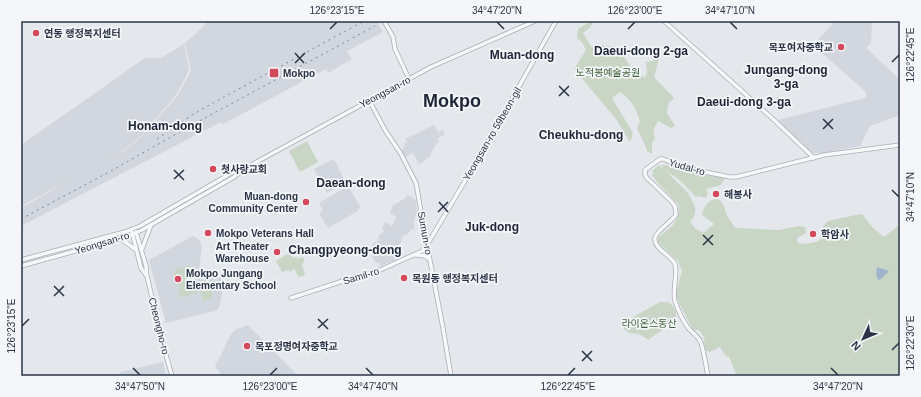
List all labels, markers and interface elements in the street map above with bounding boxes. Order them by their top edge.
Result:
text: 126°23'15"E [309,5,365,16]
text: 34°47'20"N [472,5,522,16]
text: 126°23'00"E [607,5,663,16]
text: 34°47'10"N [705,5,755,16]
text: 126°22'45"E [905,27,916,83]
marker: 연동 행정복지센터 [31,28,41,38]
place label: 연동 행정복지센터 [44,28,120,39]
place label: 목포여자중학교 [769,41,833,53]
marker: 목포여자중학교 [836,42,846,52]
district label: Daeui-dong 2-ga [594,44,688,58]
district label: Muan-dong [490,48,554,62]
district label: Jungang-dong 3-ga [744,63,828,91]
marker: Mokpo [268,67,280,79]
park label: 노적봉예술공원 [576,67,640,78]
place label: Mokpo [283,68,315,79]
street label: Yeongsan-ro [358,74,413,110]
street label: Yeongsan-ro 59beon-gil [461,85,523,183]
district label: Mokpo [423,91,481,111]
district label: Daeui-dong 3-ga [697,95,791,109]
district label: Honam-dong [128,119,202,133]
district label: Cheukhu-dong [539,128,623,142]
street label: Yudal-ro [668,157,707,178]
marker: 첫사랑교회 [208,164,218,174]
place label: 첫사랑교회 [221,164,267,175]
text: 34°47'10"N [905,172,916,222]
district label: Daean-dong [316,176,386,190]
marker: 해봉사 [711,189,721,199]
place label: 해봉사 [724,189,752,200]
place label: Muan-dong Community Center [209,191,298,214]
marker: Muan-dong Community Center [301,197,311,207]
street label: Sumun-ro [416,210,434,256]
district label: Juk-dong [465,220,519,234]
marker: Mokpo Veterans Hall [203,228,213,238]
place label: Mokpo Veterans Hall [216,228,314,239]
place label: 학암사 [821,228,849,240]
street label: Yeongsan-ro [73,229,131,256]
marker: 학암사 [808,229,818,239]
place label: Art Theater Warehouse [215,241,269,264]
district label: Changpyeong-dong [288,243,402,257]
marker: Art Theater Warehouse [272,247,282,257]
street label: Samil-ro [342,265,381,287]
place label: Mokpo Jungang Elementary School [186,268,276,291]
marker: 목원동 행정복지센터 [399,273,409,283]
place label: 목원동 행정복지센터 [412,273,498,284]
marker: Mokpo Jungang Elementary School [173,274,183,284]
street label: Cheongho-ro [147,296,172,356]
text: 126°23'15"E [6,298,17,354]
text: 126°22'30"E [905,315,916,371]
park label: 라이온스동산 [621,318,677,329]
north arrow [843,319,883,359]
text: N [849,339,863,353]
place label: 목포정명여자중학교 [255,340,338,352]
marker: 목포정명여자중학교 [242,341,252,351]
text: 34°47'50"N [115,381,165,392]
text: 126°23'00"E [242,381,298,392]
text: 34°47'40"N [348,381,398,392]
text: 126°22'45"E [540,381,596,392]
text: 34°47'20"N [813,381,863,392]

